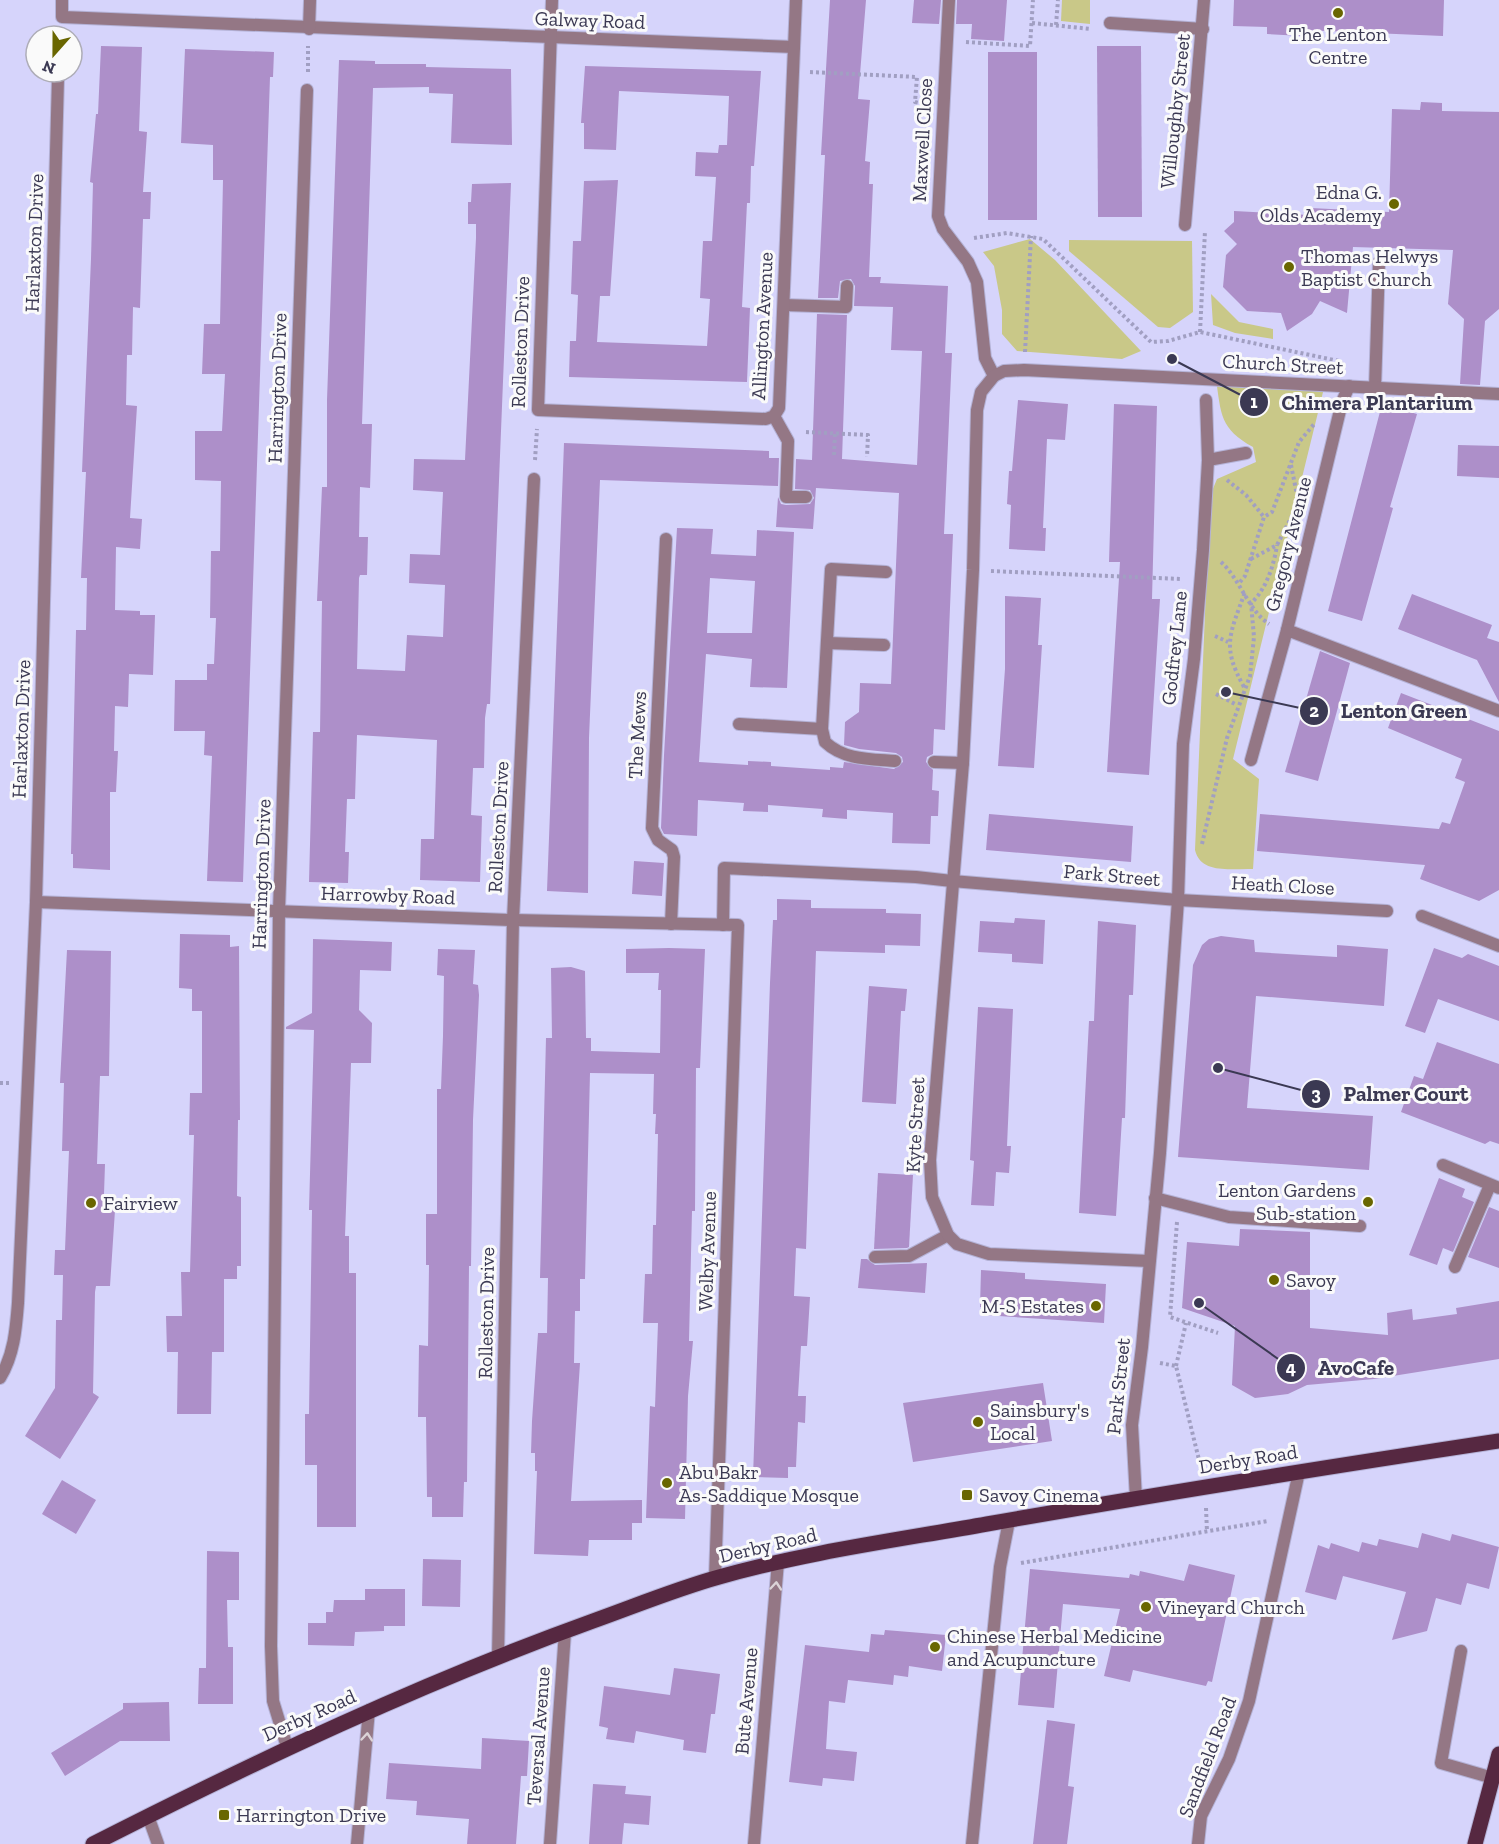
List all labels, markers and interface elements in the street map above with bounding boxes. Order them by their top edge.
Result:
street label: Galway Road [534,6,646,34]
marker: The Lenton Centre [1331,6,1345,20]
place label: The Lenton Centre [1289,22,1388,69]
north arrow [24,24,84,84]
street label: Willoughby Street [1155,32,1195,190]
text: N [40,56,58,79]
street label: Maxwell Close [907,78,937,202]
street label: Harlaxton Drive [20,173,48,313]
place label: Edna G. Olds Academy [1260,180,1383,227]
marker: Edna G. Olds Academy [1387,197,1401,211]
place label: Thomas Helwys Baptist Church [1301,244,1438,291]
street label: Allington Avenue [746,251,778,401]
marker: Thomas Helwys Baptist Church [1282,260,1296,274]
street label: Rolleston Drive [506,276,534,408]
street label: Harrington Drive [262,313,292,463]
street label: Church Street [1222,349,1345,379]
callout: Chimera Plantarium [1239,383,1484,422]
text: Chimera Plantarium [1281,390,1473,415]
text: 1 [1250,391,1258,413]
street label: Gregory Avenue [1260,474,1316,614]
street label: Godfrey Lane [1156,590,1192,706]
street label: Harlaxton Drive [7,659,35,799]
street label: The Mews [623,691,651,779]
callout: Lenton Green [1299,691,1479,730]
text: Lenton Green [1341,698,1468,723]
text: 2 [1309,700,1319,722]
street label: Rolleston Drive [483,761,513,893]
street label: Harrington Drive [246,799,276,949]
street label: Park Street [1063,859,1162,891]
street label: Heath Close [1231,870,1335,900]
street label: Harrowby Road [320,881,456,909]
callout: Palmer Court [1301,1074,1480,1113]
street label: Kyte Street [901,1076,930,1174]
text: Palmer Court [1344,1081,1469,1106]
text: 3 [1311,1083,1321,1105]
place label: Lenton Gardens Sub-station [1218,1178,1357,1225]
place label: Fairview [103,1191,179,1215]
street label: Welby Avenue [693,1191,721,1311]
marker: Lenton Gardens Sub-station [1361,1195,1375,1209]
marker: Fairview [84,1196,98,1210]
street label: Rolleston Drive [473,1247,499,1379]
place label: Savoy [1286,1268,1337,1292]
marker: Savoy [1267,1273,1281,1287]
place label: M-S Estates [982,1294,1084,1318]
marker: M-S Estates [1089,1299,1103,1313]
street label: Park Street [1101,1336,1135,1435]
callout: AvoCafe [1276,1349,1406,1388]
text: AvoCafe [1318,1355,1394,1380]
text: 4 [1286,1357,1296,1379]
place label: Sainsbury's Local [990,1398,1089,1445]
marker: Sainsbury's Local [971,1415,985,1429]
street label: Derby Road [1197,1439,1299,1479]
place label: Abu Bakr As-Saddique Mosque [679,1460,859,1507]
marker: Abu Bakr As-Saddique Mosque [660,1476,674,1490]
place label: Savoy Cinema [979,1483,1100,1507]
marker: Savoy Cinema [960,1488,974,1502]
street label: Derby Road [717,1522,819,1568]
one-way arrow [769,1582,782,1591]
place label: Vineyard Church [1157,1595,1305,1619]
marker: Vineyard Church [1139,1600,1153,1614]
place label: Chinese Herbal Medicine and Acupuncture [947,1624,1162,1671]
marker: Chinese Herbal Medicine and Acupuncture [928,1640,942,1654]
street label: Bute Avenue [729,1646,763,1756]
street label: Teversal Avenue [521,1666,555,1806]
street label: Derby Road [259,1684,359,1746]
street label: Sandfield Road [1173,1693,1241,1821]
one-way arrow [360,1733,373,1742]
place label: Harrington Drive [236,1803,386,1827]
marker: Harrington Drive [217,1808,231,1822]

